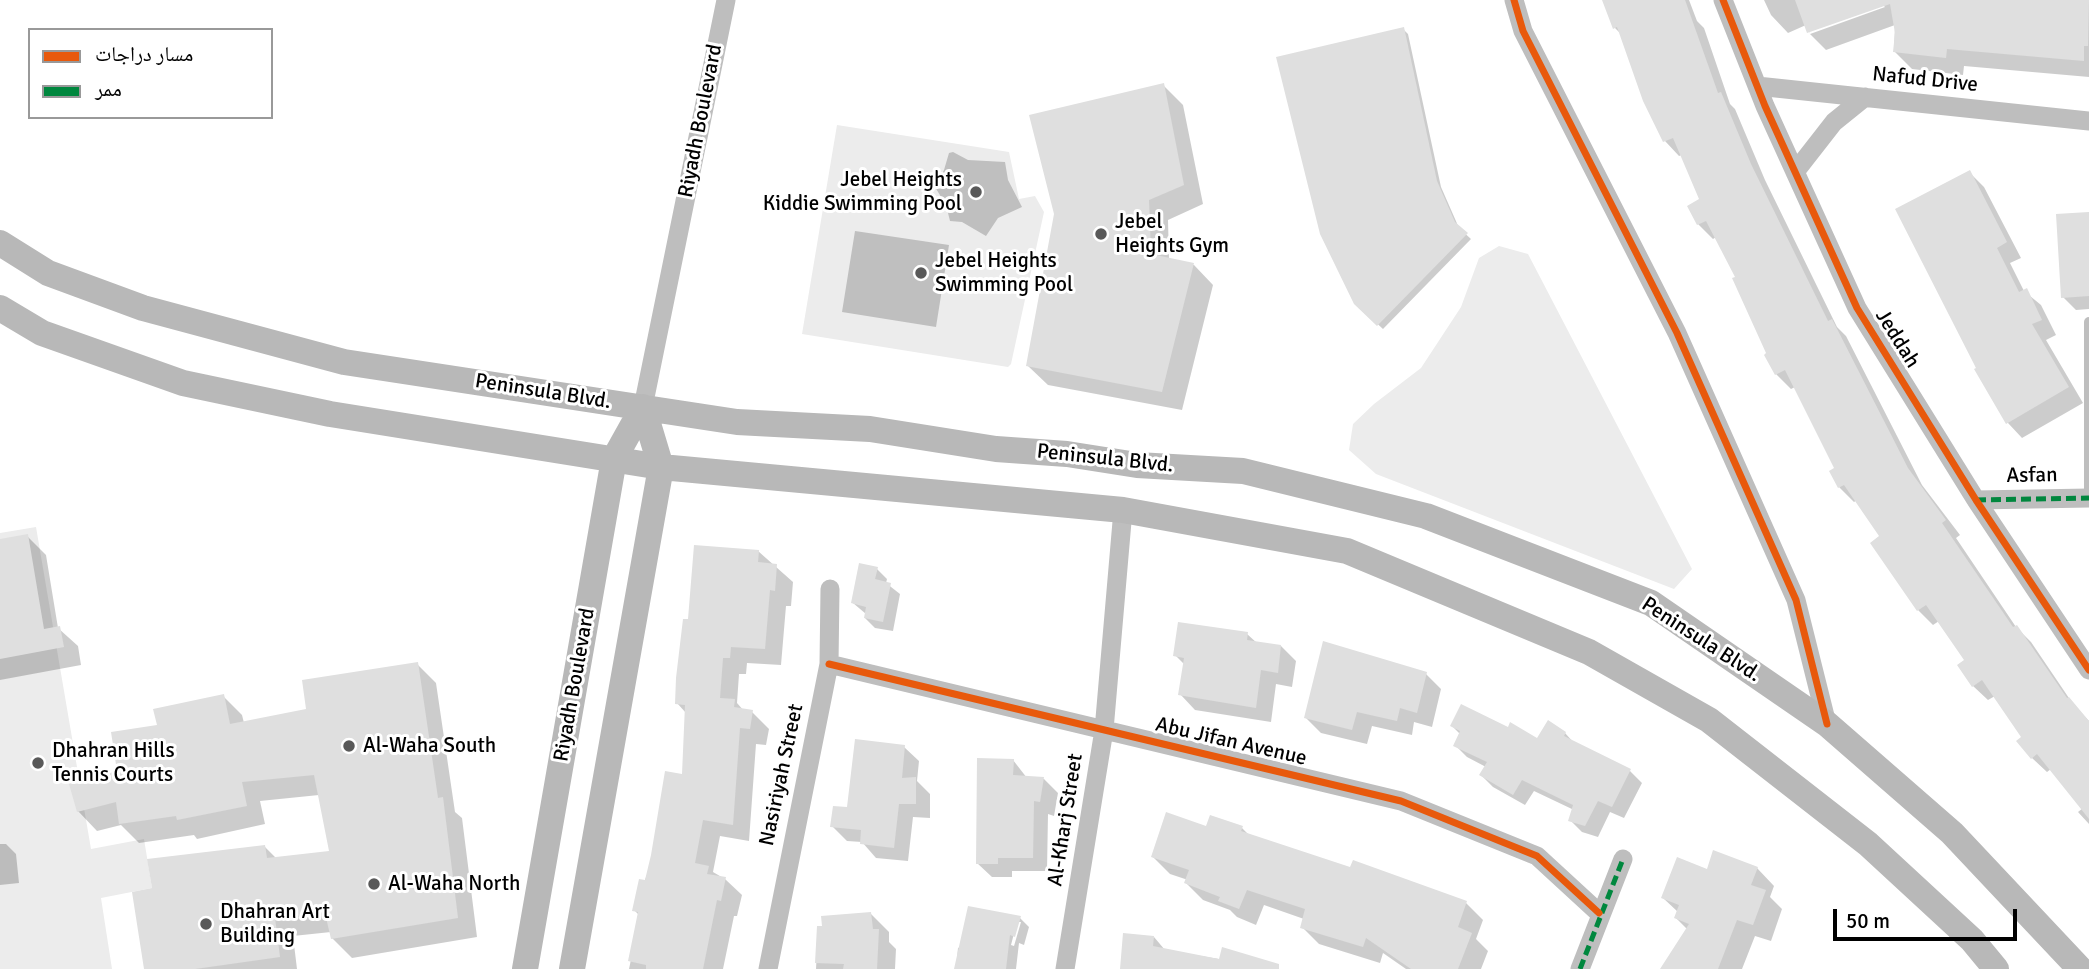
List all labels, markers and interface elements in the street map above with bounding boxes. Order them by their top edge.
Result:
legend [28,28,273,119]
text: مسار دراجات [95,41,193,67]
street label: Riyadh Boulevard [674,42,728,200]
street label: Nafud Drive [1871,62,1979,98]
text: ممر [95,76,122,102]
place label: Jebel Heights Kiddie Swimming Pool [763,167,962,217]
marker: Jebel Heights Kiddie Swimming Pool [968,184,984,200]
place label: Jebel Heights Gym [1115,209,1229,259]
marker: Jebel Heights Gym [1093,226,1109,242]
place label: Jebel Heights Swimming Pool [935,248,1073,298]
marker: Jebel Heights Swimming Pool [913,265,929,281]
street label: Jeddah [1869,305,1925,373]
street label: Peninsula Blvd. [473,369,613,415]
street label: Peninsula Blvd. [1035,439,1175,479]
street label: Asfan [2006,463,2058,489]
street label: Peninsula Blvd. [1637,592,1765,688]
street label: Riyadh Boulevard [549,606,601,764]
street label: Nasiriyah Street [755,702,809,848]
street label: Abu Jifan Avenue [1153,712,1309,772]
place label: Al-Waha South [363,733,496,759]
place label: Dhahran Hills Tennis Courts [52,738,175,788]
marker: Al-Waha South [341,738,357,754]
street label: Al-Kharj Street [1043,752,1089,888]
marker: Dhahran Hills Tennis Courts [30,755,46,771]
place label: Al-Waha North [388,871,521,897]
marker: Al-Waha North [366,876,382,892]
scale bar [1837,895,2021,939]
place label: Dhahran Art Building [220,899,330,949]
text: 50 m [1846,908,1890,934]
marker: Dhahran Art Building [198,916,214,932]

